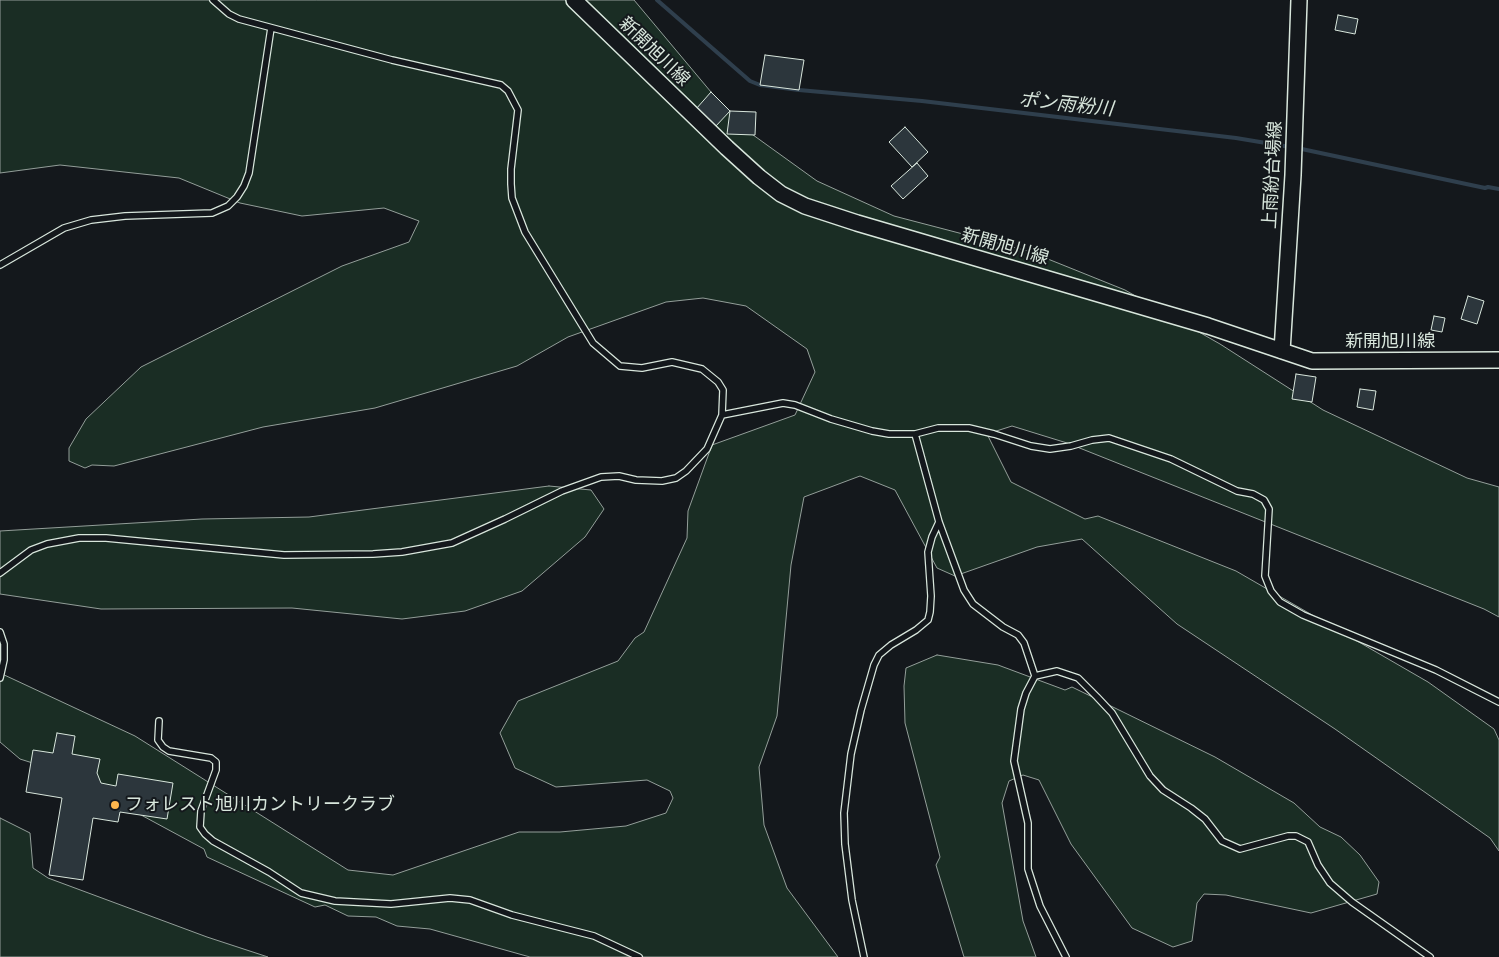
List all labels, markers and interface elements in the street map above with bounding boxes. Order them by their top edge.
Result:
street label: 新開旭川線 [614,13,694,91]
water label: ポン雨粉川 [1018,89,1114,121]
street label: 上雨紛台場線 [1259,121,1287,229]
street label: 新開旭川線 [959,224,1051,270]
street label: 新開旭川線 [1345,331,1435,353]
place label: フォレスト旭川カントリークラブ [125,794,395,816]
marker: フォレスト旭川カントリークラブ [109,799,121,811]

